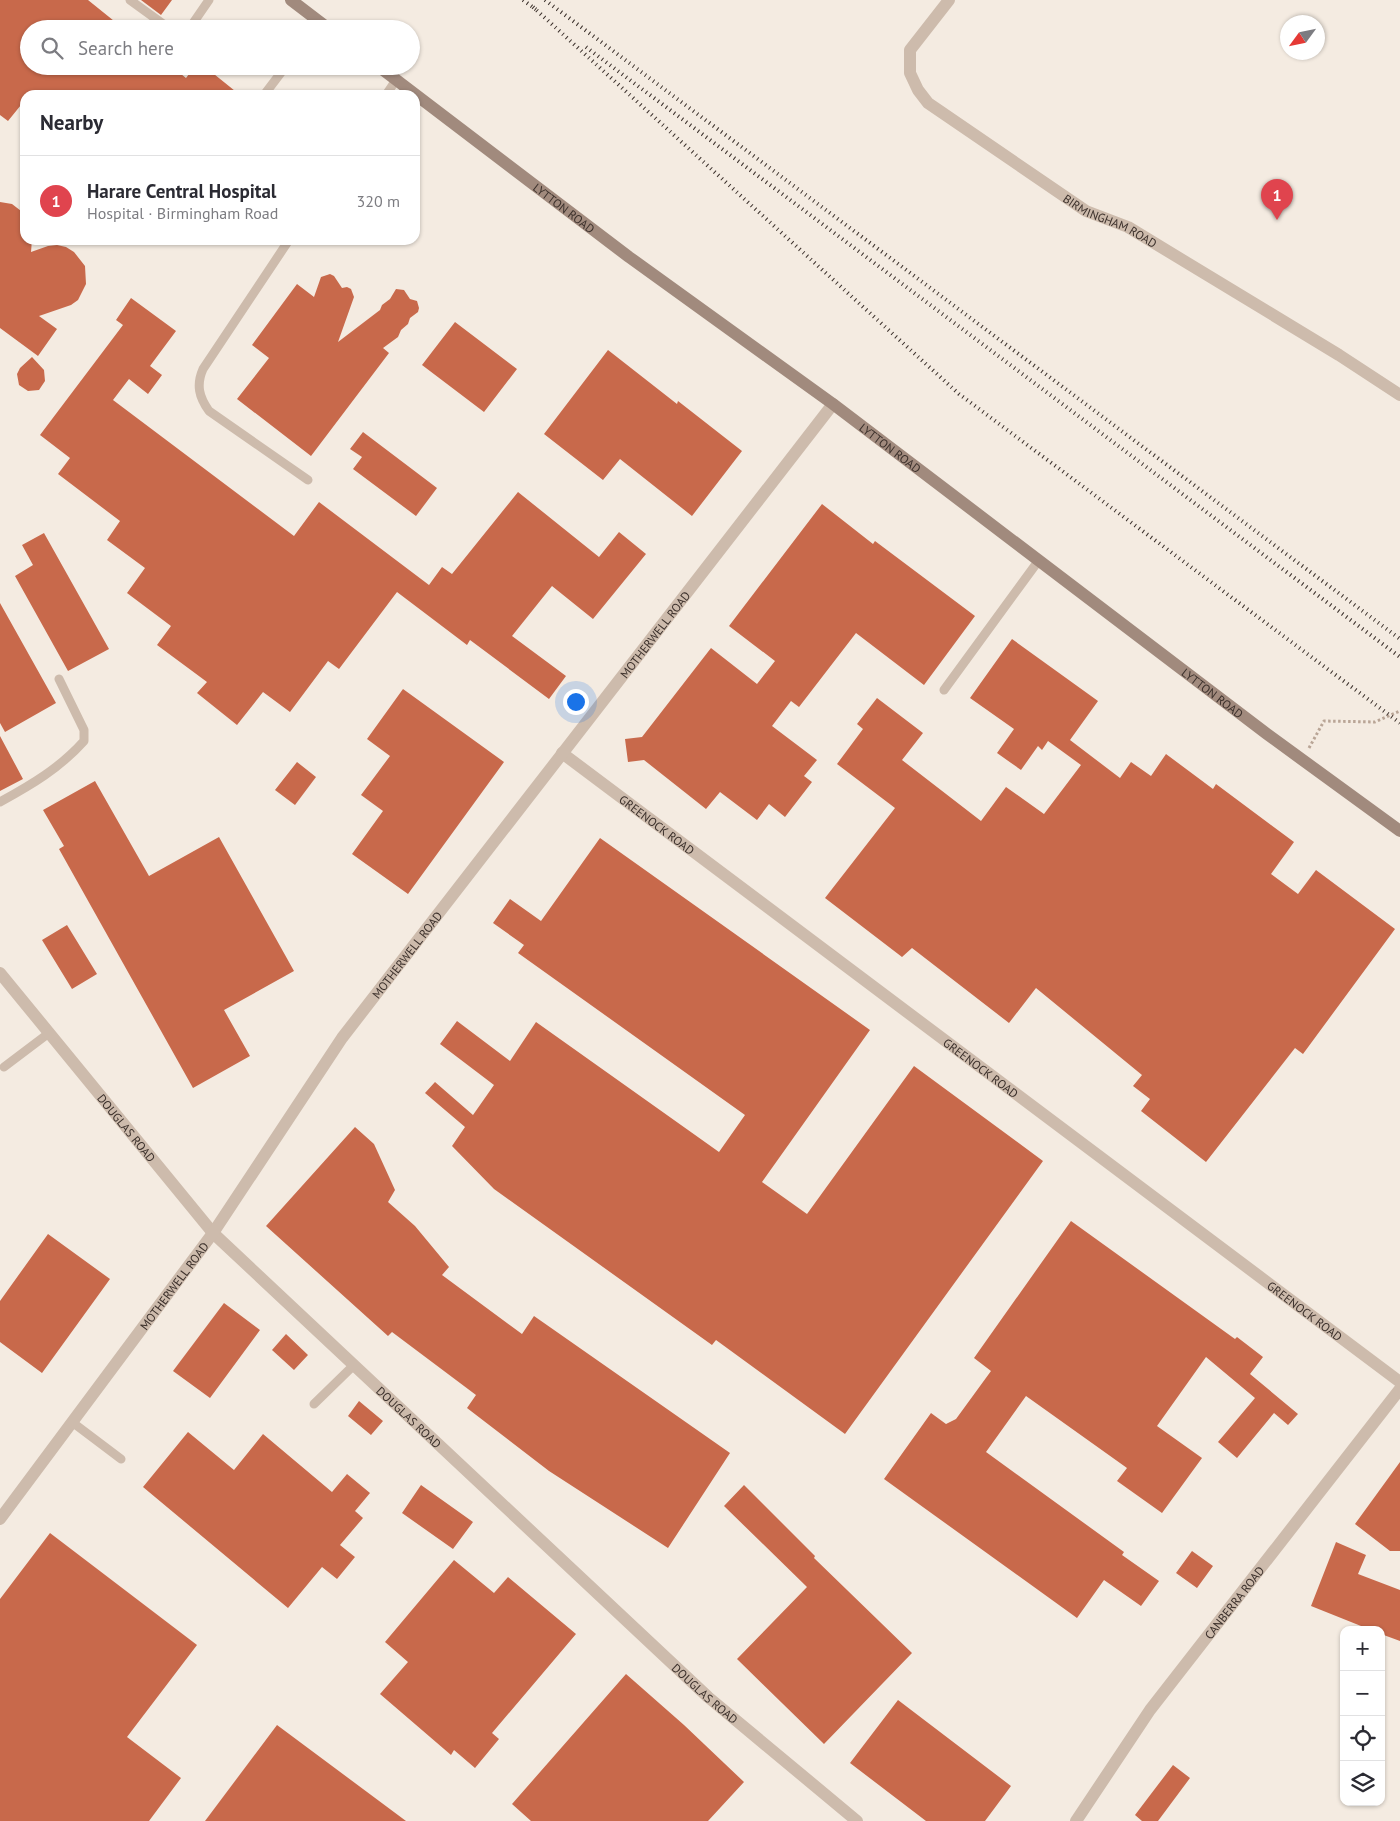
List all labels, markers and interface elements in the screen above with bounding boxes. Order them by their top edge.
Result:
north arrow [1280,15,1325,60]
search box [20,20,420,75]
icon: search [38,34,66,62]
text: Search here [78,36,174,60]
text: Nearby [40,109,103,136]
text: Harare Central Hospital [87,179,276,203]
street label: LYTTON ROAD [530,179,598,236]
pin: 1 [1261,179,1293,220]
street label: BIRMINGHAM ROAD [1061,190,1160,250]
text: 1 [51,191,61,211]
text: 320 m [357,191,400,211]
text: Hospital · Birmingham Road [87,203,278,223]
street label: LYTTON ROAD [857,419,924,476]
street label: MOTHERWELL ROAD [616,588,693,681]
street label: LYTTON ROAD [1179,665,1247,721]
your location [563,689,589,715]
street label: GREENOCK ROAD [617,791,698,858]
street label: MOTHERWELL ROAD [368,908,445,1001]
street label: GREENOCK ROAD [941,1035,1022,1101]
street label: DOUGLAS ROAD [94,1091,159,1165]
street label: MOTHERWELL ROAD [136,1239,212,1333]
street label: GREENOCK ROAD [1264,1278,1346,1344]
street label: DOUGLAS ROAD [374,1383,445,1451]
street label: CANBERRA ROAD [1201,1563,1267,1642]
map controls [1340,1626,1385,1806]
button: + [1340,1626,1385,1671]
street label: DOUGLAS ROAD [669,1660,742,1727]
button: − [1340,1671,1385,1716]
button: locate [1340,1716,1385,1761]
button: layers [1340,1761,1385,1806]

